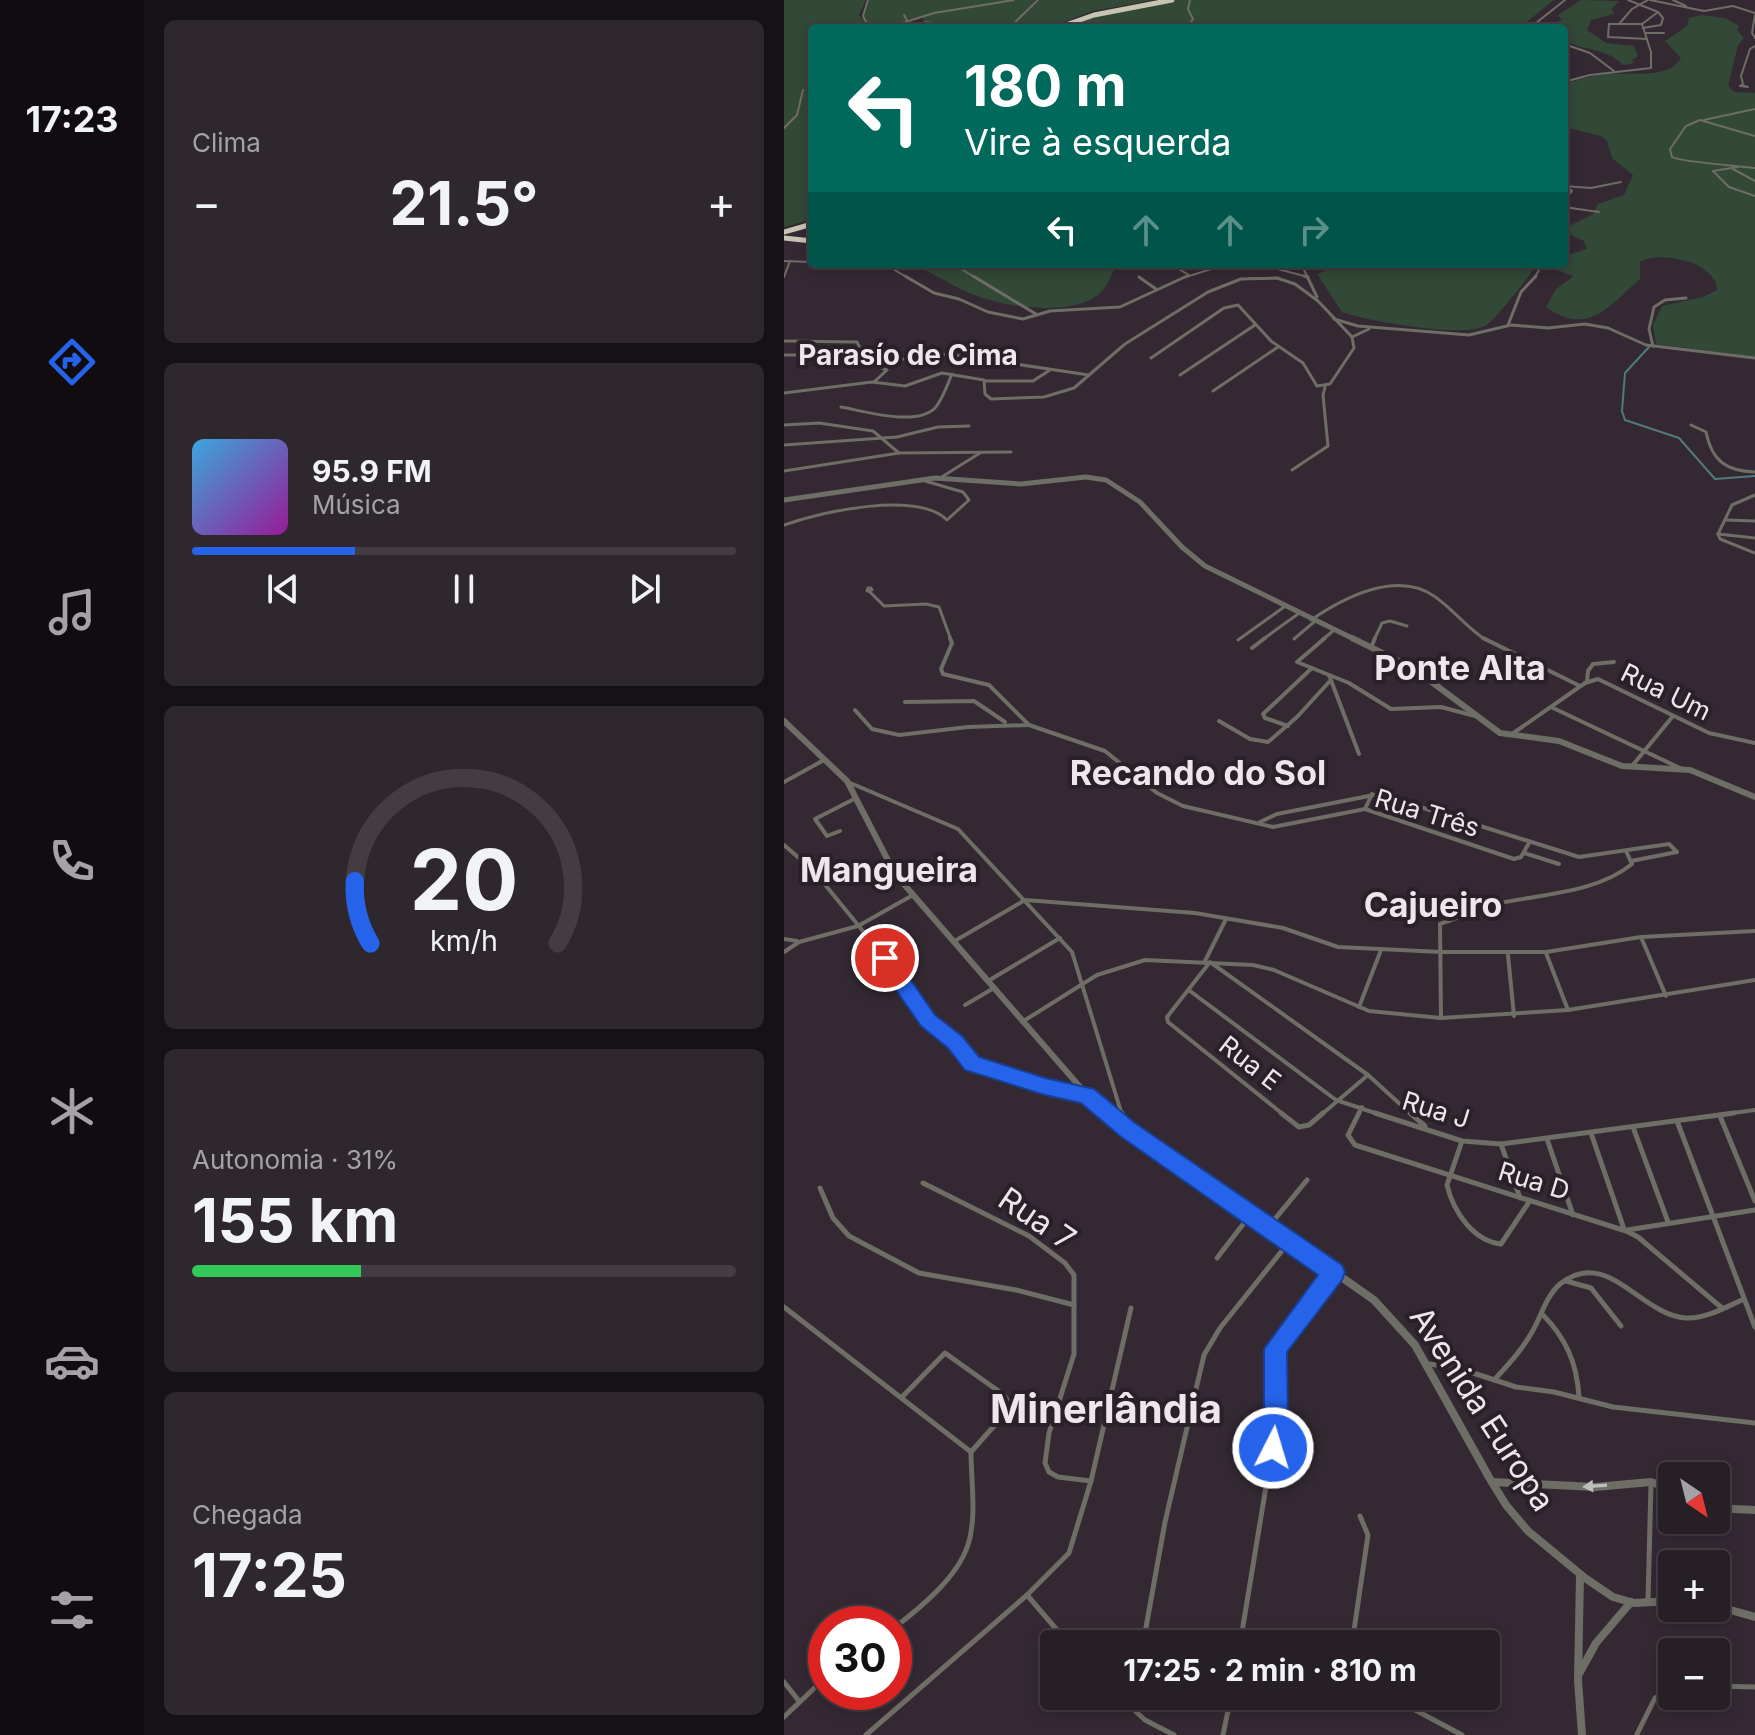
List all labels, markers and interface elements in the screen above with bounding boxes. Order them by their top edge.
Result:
text: 180 m [964,52,1127,120]
icon: left [832,56,936,160]
text: 17:23 [25,97,119,141]
text: Vire à esquerda [964,120,1232,164]
text: Clima [192,127,261,158]
text: 21.5° [390,167,538,239]
text: − [192,176,221,230]
text: + [707,176,736,230]
icon: left [1040,208,1084,252]
icon: ahead [1124,208,1168,252]
icon: ahead [1208,208,1252,252]
icon: right [1292,208,1336,252]
icon: directions [44,334,100,390]
district label: Parasío de Cima [798,338,1018,372]
text: 95.9 FM [312,453,432,489]
text: Música [312,489,401,520]
icon: previous [261,567,305,611]
icon: pause [442,567,486,611]
icon: next [623,567,667,611]
icon: music [44,584,100,640]
district label: Ponte Alta [1374,647,1546,688]
street label: Rua Um [1616,657,1716,727]
district label: Recando do Sol [1070,752,1326,793]
street label: Rua Três [1371,782,1483,843]
text: 20 [410,828,518,929]
icon: phone [44,833,100,889]
district label: Mangueira [800,849,978,890]
district label: Cajueiro [1364,884,1502,925]
text: km/h [430,923,498,958]
pin [851,924,919,992]
icon: arrive [863,936,907,980]
street label: Rua E [1213,1029,1287,1096]
icon: climate [44,1083,100,1139]
street label: Rua J [1399,1085,1474,1134]
text: Autonomia · 31% [192,1144,398,1175]
street label: Rua D [1495,1155,1573,1206]
street label: Rua 7 [991,1179,1083,1258]
text: 155 km [192,1184,398,1256]
street label: Avenida Europa [1402,1299,1563,1518]
icon: car [44,1333,100,1389]
district label: Minerlândia [990,1384,1222,1433]
position arrow [1231,1406,1315,1490]
north arrow [1658,1462,1730,1534]
map controls [1658,1462,1730,1710]
one-way arrow [1582,1479,1608,1492]
text: Chegada [192,1499,303,1530]
text: 17:25 [192,1539,347,1611]
button: + [1658,1550,1730,1622]
icon: filters [44,1582,100,1638]
speed limit sign: 30 [808,1606,912,1710]
button: − [1658,1638,1730,1710]
text: 17:25 · 2 min · 810 m [1123,1652,1417,1688]

